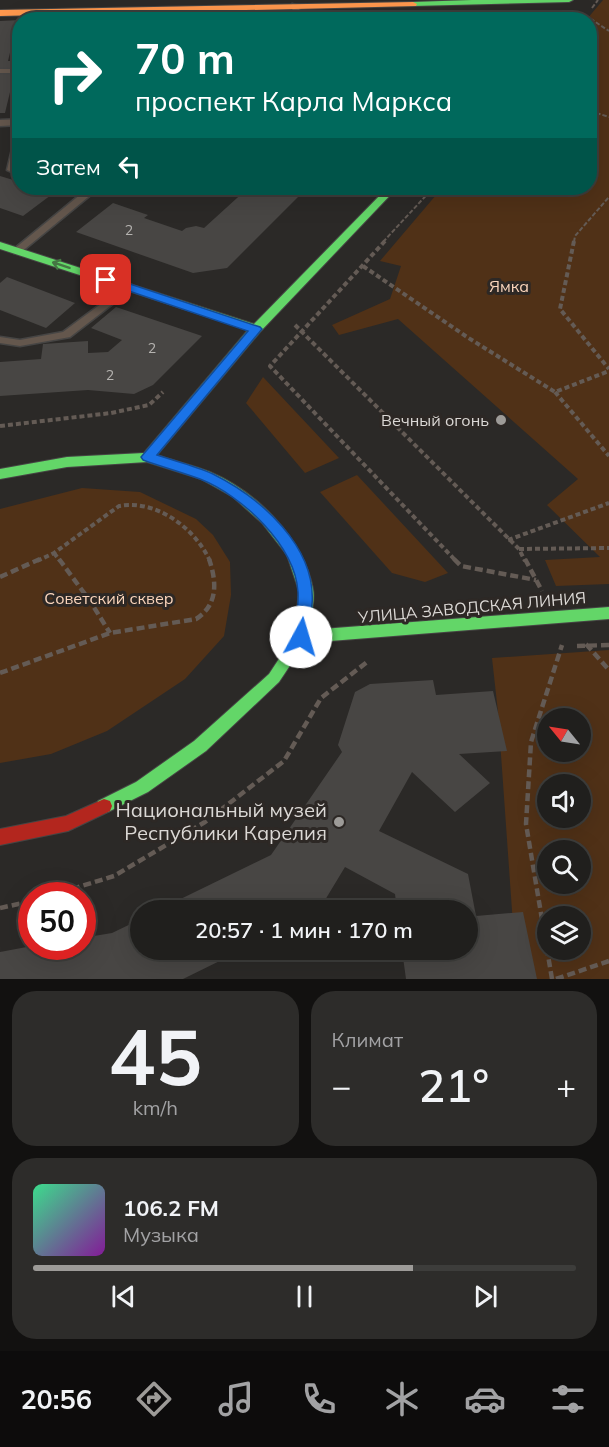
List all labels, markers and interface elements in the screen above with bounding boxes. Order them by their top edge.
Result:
text: 70 m [135,32,235,85]
icon: right [36,36,114,114]
text: проспект Карла Маркса [135,84,452,118]
icon: left [113,150,146,183]
text: Затем [36,153,101,181]
house number: 2 [125,221,133,239]
pin [80,254,131,305]
one-way arrow [52,259,71,270]
icon: arrive [89,263,122,296]
park label: Ямка [489,276,529,296]
house number: 2 [148,339,156,357]
house number: 2 [106,366,114,384]
place label: Вечный огонь [381,410,489,430]
marker: Вечный огонь [494,413,508,427]
street label: УЛИЦА ЗАВОДСКАЯ ЛИНИЯ [356,587,587,627]
park label: Советский сквер [44,588,174,608]
position arrow [269,605,333,669]
north arrow [537,708,591,762]
map controls [537,708,591,960]
button: sound [537,774,591,828]
place label: Национальный музей Республики Карелия [116,797,327,845]
marker: Национальный музей Республики Карелия [332,815,346,829]
button: search [537,840,591,894]
speed limit sign: 50 [18,882,96,960]
button: layers [537,906,591,960]
text: 20:57 · 1 мин · 170 m [195,916,413,944]
text: 45 [108,1007,202,1105]
text: Климат [332,1027,403,1052]
text: 21° [418,1057,489,1113]
text: − [332,1065,351,1106]
text: + [556,1065,576,1106]
text: km/h [133,1095,178,1120]
text: 106.2 FM [123,1194,219,1222]
text: Музыка [123,1222,199,1247]
icon: previous [107,1280,140,1313]
icon: pause [288,1280,321,1313]
icon: next [469,1280,502,1313]
icon: directions [133,1378,175,1420]
icon: music [215,1378,257,1420]
icon: phone [298,1378,340,1420]
icon: climate [381,1378,423,1420]
icon: car [464,1378,506,1420]
icon: filters [547,1378,589,1420]
text: 20:56 [20,1382,92,1416]

